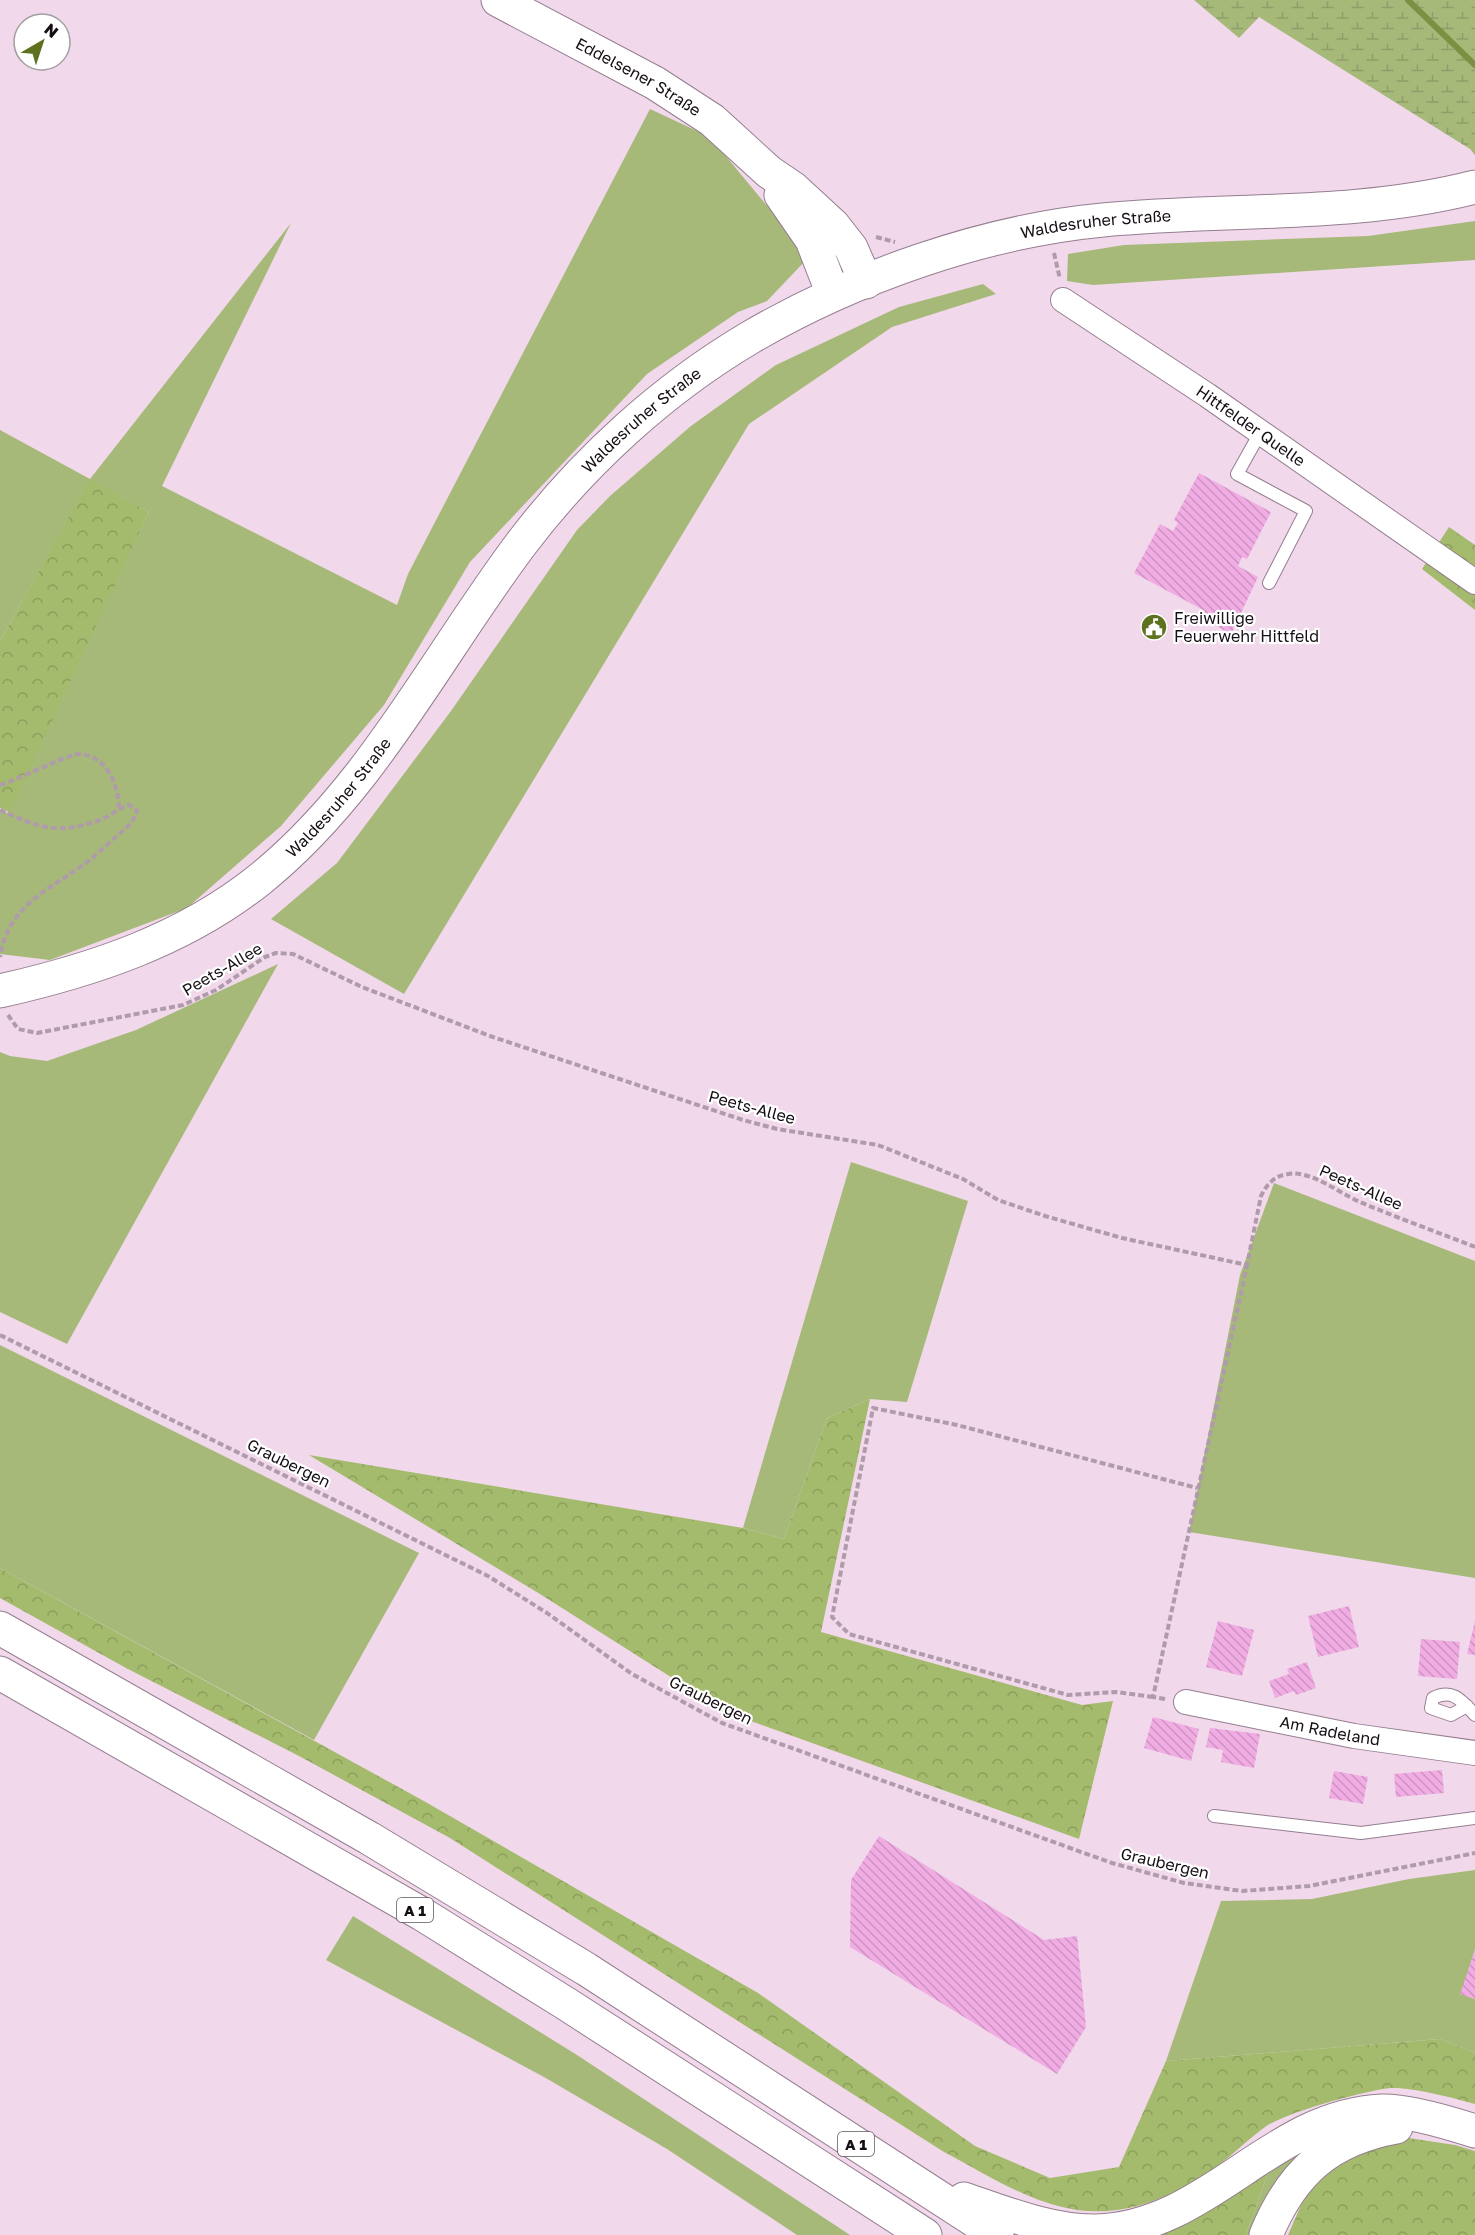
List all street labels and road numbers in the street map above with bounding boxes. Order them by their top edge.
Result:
street label: Eddelsener Straße [572,33,705,120]
street label: Waldesruher Straße [1018,205,1171,243]
street label: Waldesruher Straße [577,363,705,477]
street label: Hittfelder Quelle [1192,381,1309,471]
street label: Waldesruher Straße [281,734,395,862]
street label: Peets-Allee [179,938,265,1000]
street label: Peets-Allee [706,1086,798,1128]
street label: Peets-Allee [1316,1160,1406,1214]
street label: Graubergen [244,1434,334,1492]
street label: Graubergen [666,1671,756,1729]
street label: Am Radeland [1278,1711,1382,1750]
street label: Graubergen [1119,1843,1211,1883]
road number: A 1 [397,1898,433,1922]
road number: A 1 [838,2132,874,2156]

